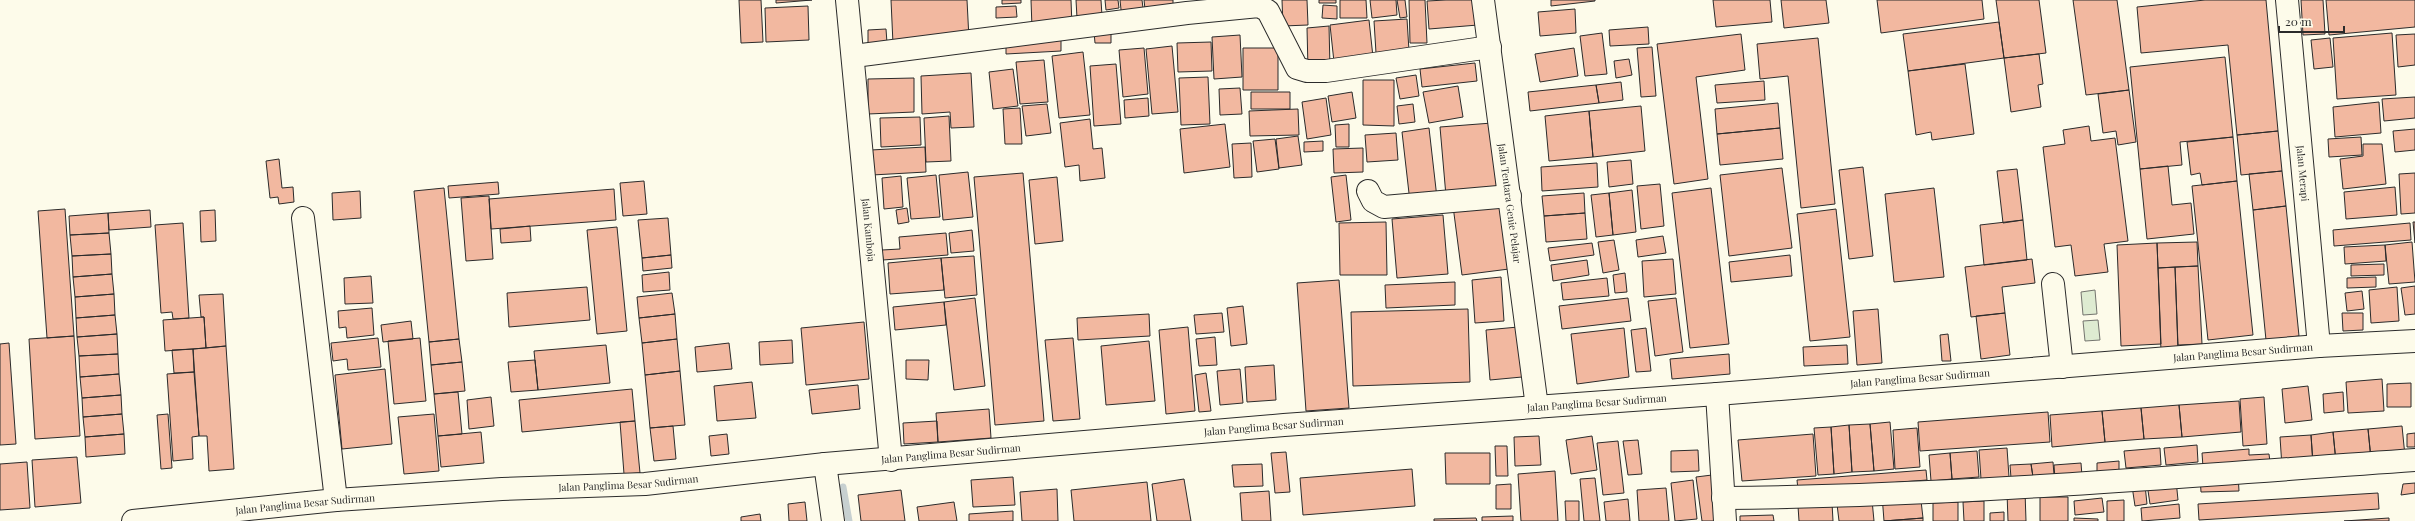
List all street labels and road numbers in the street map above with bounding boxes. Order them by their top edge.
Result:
street label: Jalan Tentara Genie Pelajar [1495,141,1525,264]
street label: Jalan Merapi [2293,144,2313,202]
street label: Jalan Kamboja [859,197,879,262]
street label: Jalan Panglima Besar Sudirman [2172,340,2313,365]
street label: Jalan Panglima Besar Sudirman [1849,365,1990,390]
street label: Jalan Panglima Besar Sudirman [1525,391,1667,415]
street label: Jalan Panglima Besar Sudirman [1202,414,1344,439]
street label: Jalan Panglima Besar Sudirman [879,440,1021,466]
street label: Jalan Panglima Besar Sudirman [557,471,699,494]
street label: Jalan Panglima Besar Sudirman [234,490,375,517]

